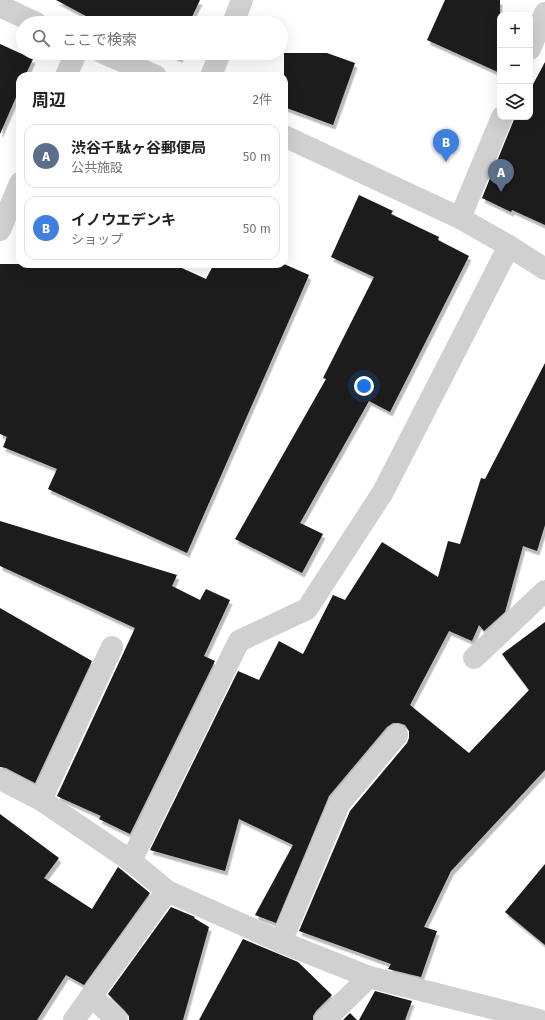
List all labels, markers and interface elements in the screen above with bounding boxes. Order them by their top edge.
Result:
map controls [497,12,533,120]
button: + [497,12,533,48]
search box [16,16,288,60]
icon: search [30,27,52,49]
text: ここで検索 [62,31,137,49]
button: − [497,48,533,84]
button: layers [497,84,533,120]
text: 周辺 [32,90,66,111]
text: 2件 [253,92,272,107]
pin: B [433,129,459,162]
text: 渋谷千駄ヶ谷郵便局 [71,139,206,157]
text: A [42,149,50,164]
text: 50 m [243,149,271,164]
pin: A [488,159,514,192]
text: 公共施設 [71,160,123,175]
text: イノウエデンキ [71,211,176,229]
text: B [42,221,50,236]
text: 50 m [243,221,271,236]
text: ショップ [71,232,123,247]
your location [354,376,374,396]

